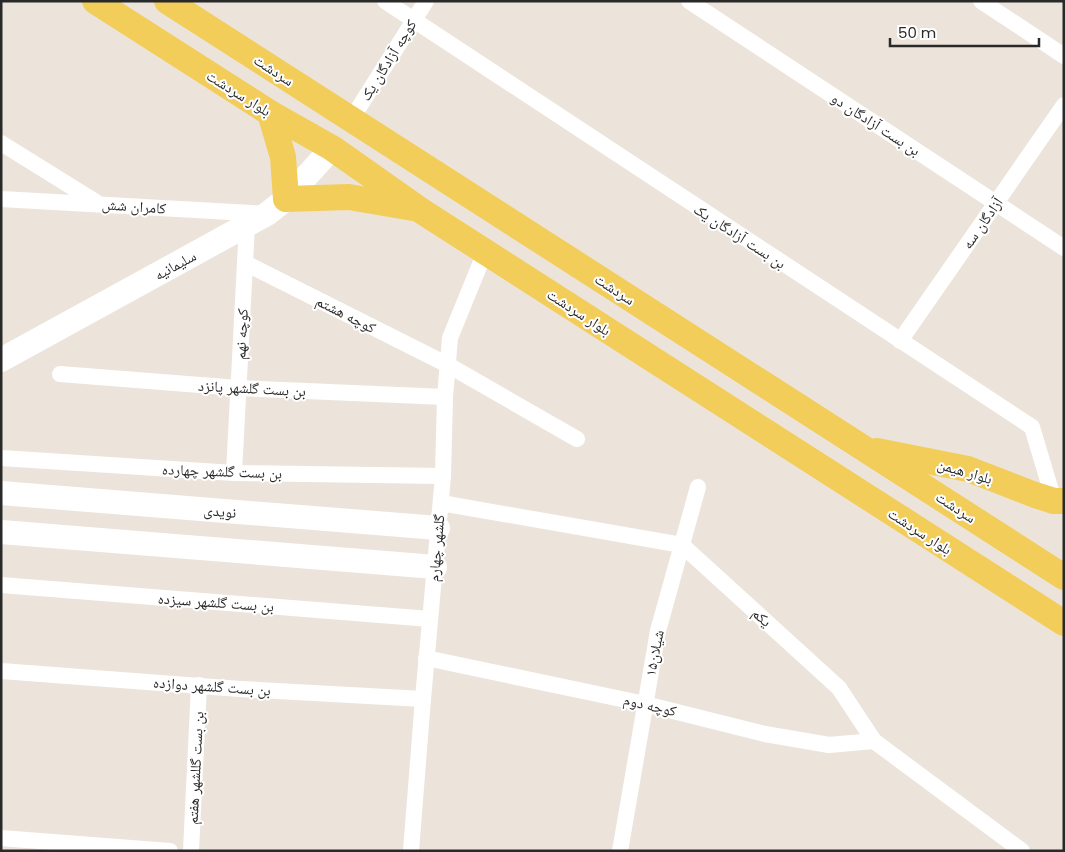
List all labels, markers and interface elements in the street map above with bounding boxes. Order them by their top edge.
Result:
street label: کوچه آزادگان یک [355,15,421,105]
scale bar [890,15,1039,47]
text: 50 m [898,22,936,43]
street label: سردشت [250,49,298,91]
street label: بلوار سردشت [203,65,275,121]
street label: بن بست آزادگان دو [827,87,925,161]
street label: آزادگان سه [957,192,1008,253]
street label: کامران شش [101,193,167,219]
street label: بن بست آزادگان یک [690,198,790,274]
street label: سلیمانیه [150,245,200,285]
street label: سردشت [591,268,639,310]
street label: بلوار سردشت [543,283,615,341]
street label: کوچه هشتم [313,290,379,338]
street label: کوچه نهم [229,308,253,360]
street label: بن بست گلشهر پانزد [197,375,307,401]
street label: بلوار هیمن [935,453,995,489]
street label: بن بست گلشهر چهارده [162,458,282,484]
street label: سردشت [932,486,980,528]
street label: نویدی [203,499,237,523]
street label: بلوار سردشت [884,502,956,560]
street label: گلشهر چهارم [423,513,449,583]
street label: بن بست گلشهر سیزده [157,587,275,617]
street label: یکم [748,603,777,632]
street label: شیلان۱۵ [639,628,669,678]
street label: بن بست گلشهر دوازده [153,671,271,701]
street label: کوچه دوم [621,689,679,721]
street label: بن بست گللشهر هفتم [182,711,208,825]

